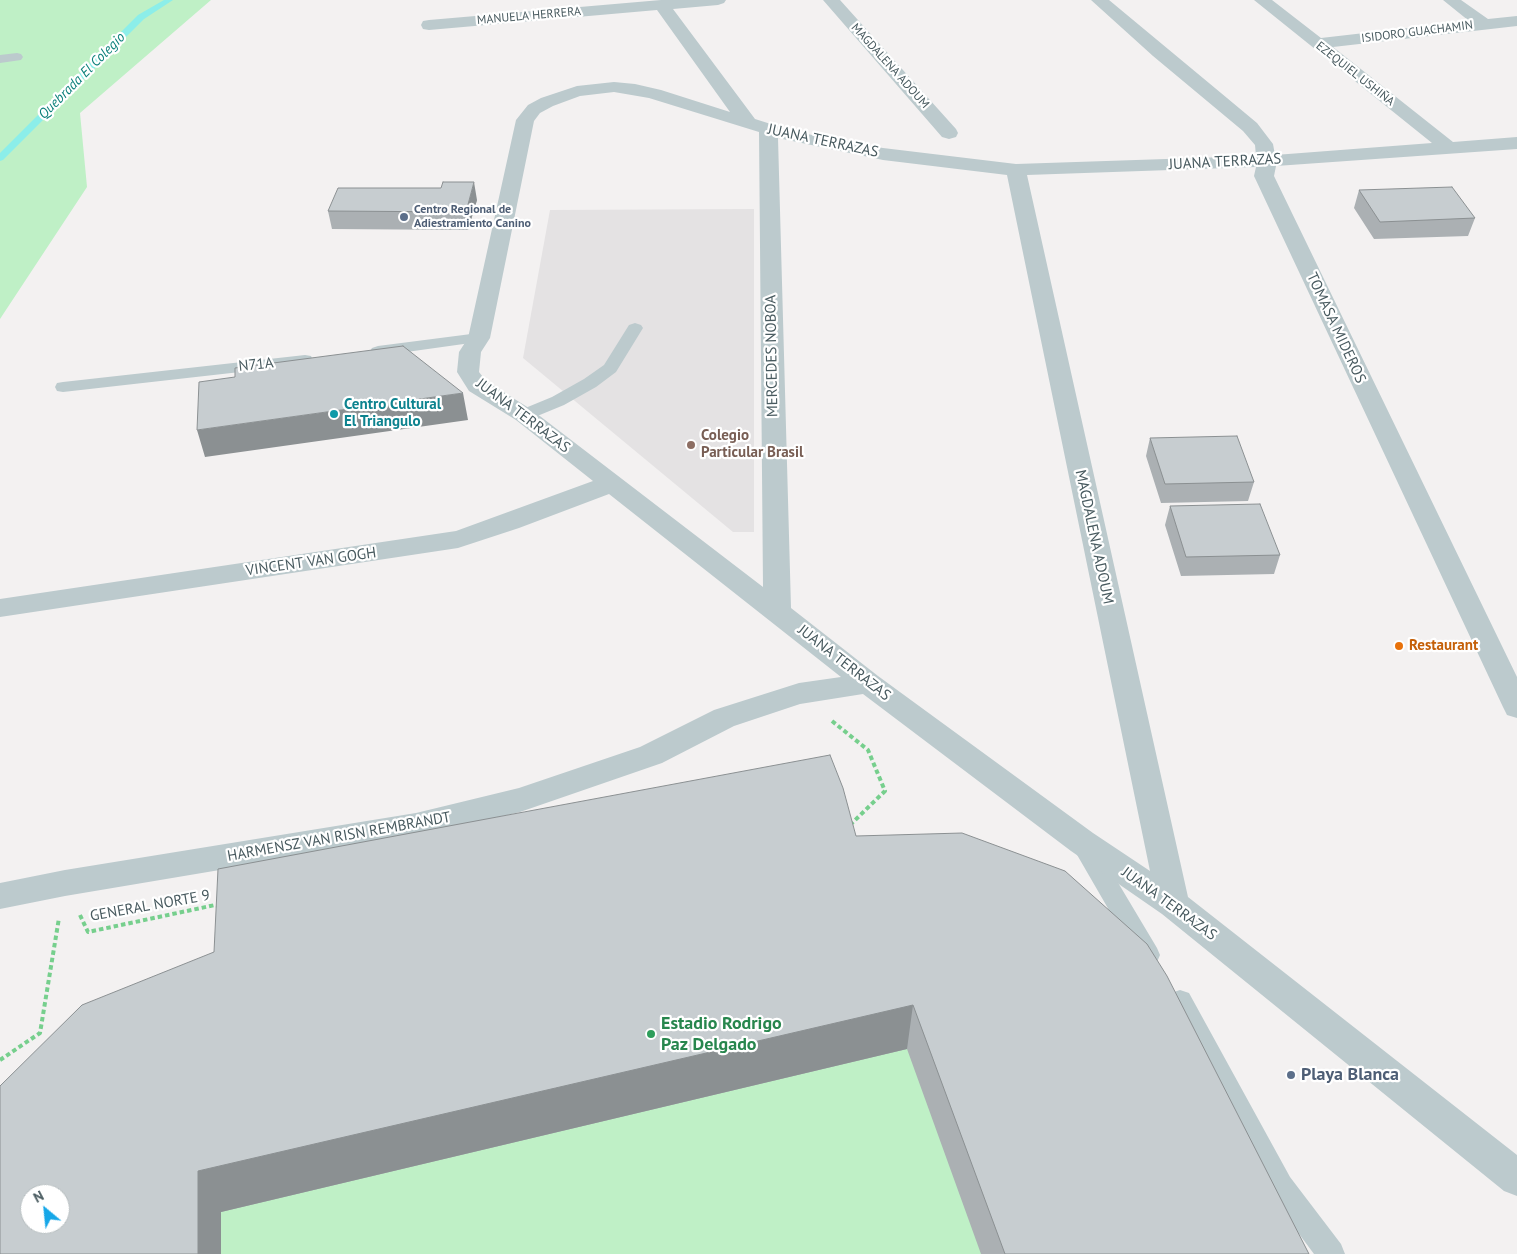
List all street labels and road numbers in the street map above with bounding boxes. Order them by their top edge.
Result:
street label: MANUELA HERRERA [476,4,582,28]
street label: ISIDORO GUACHAMIN [1360,18,1474,46]
street label: MAGDALENA ADOUM [848,21,932,111]
street label: EZEQUIEL USHIÑA [1313,39,1397,109]
street label: JUANA TERRAZAS [766,120,880,162]
street label: JUANA TERRAZAS [1168,150,1282,174]
street label: TOMASA MIDEROS [1303,270,1369,386]
street label: MERCEDES NOBOA [762,295,782,417]
street label: N71A [238,354,274,376]
street label: JUANA TERRAZAS [473,375,573,457]
street label: MAGDALENA ADOUM [1071,468,1117,606]
street label: VINCENT VAN GOGH [245,544,377,580]
street label: JUANA TERRAZAS [794,621,894,705]
street label: HARMENSZ VAN RISN REMBRANDT [226,808,452,866]
street label: JUANA TERRAZAS [1118,864,1220,944]
street label: GENERAL NORTE 9 [89,887,211,925]

